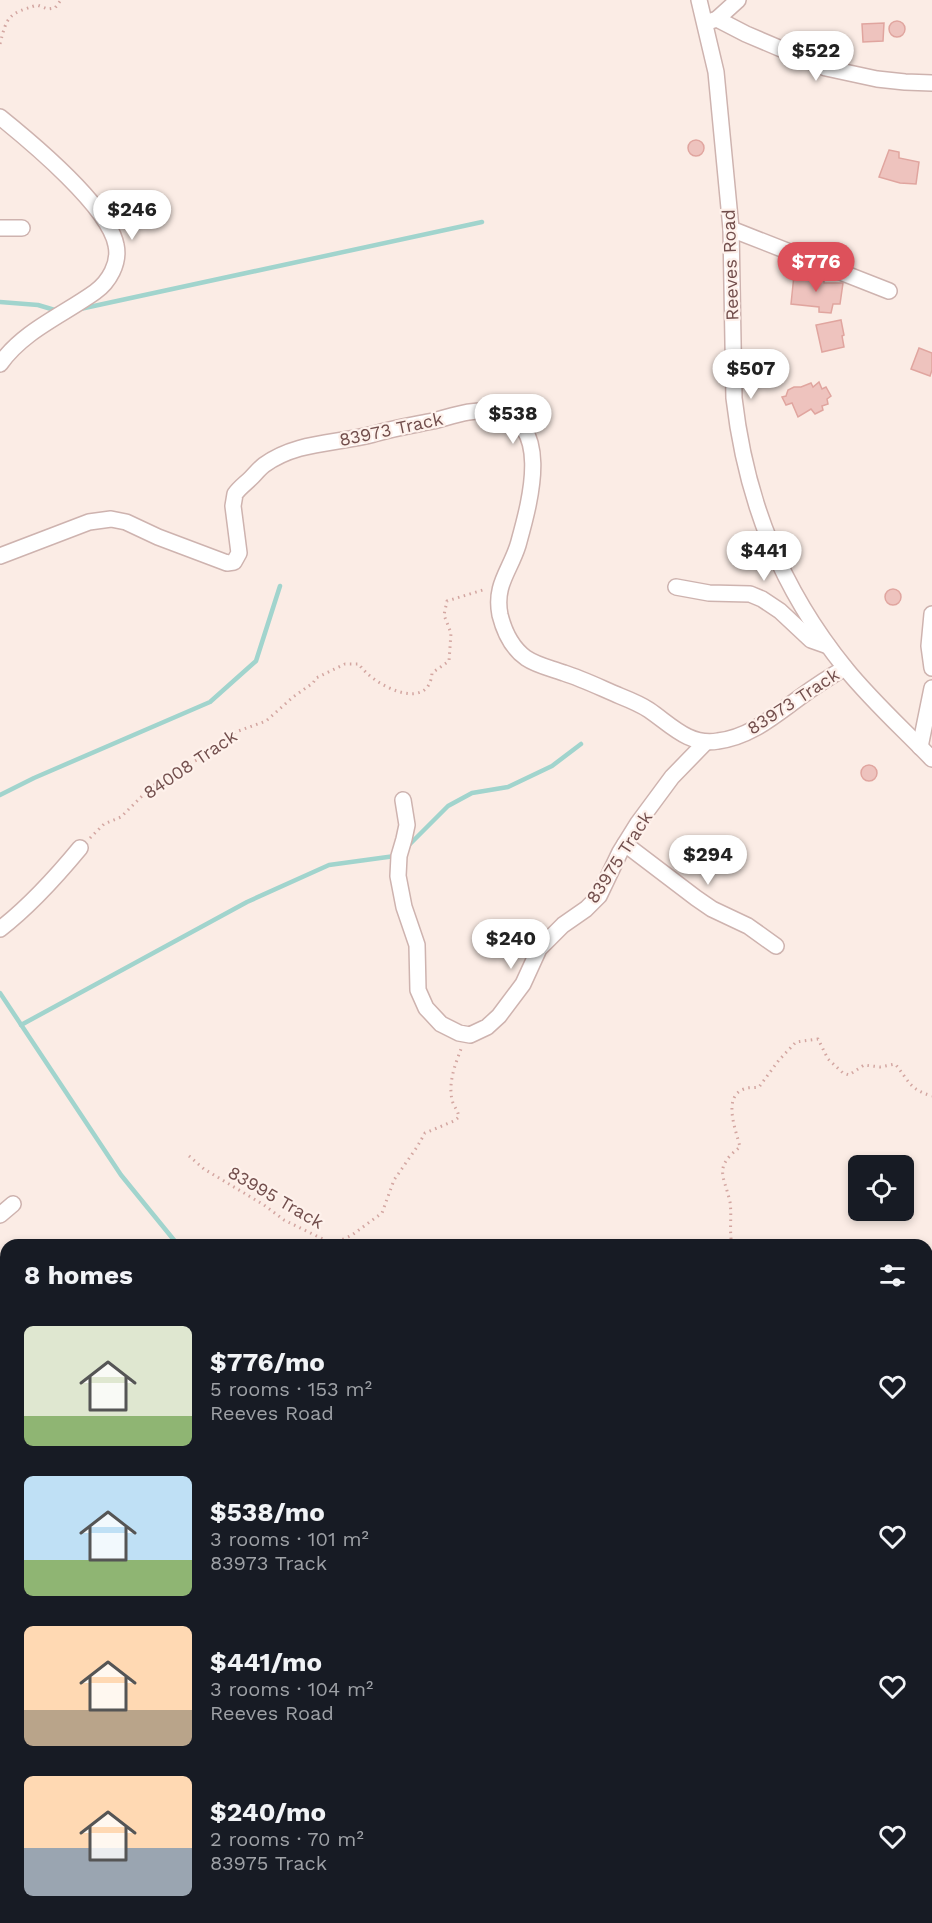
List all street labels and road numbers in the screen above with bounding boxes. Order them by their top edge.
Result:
street label: Reeves Road [718,209,742,321]
street label: 83973 Track [337,408,445,450]
street label: 83973 Track [743,663,843,739]
street label: 84008 Track [139,725,241,803]
street label: 83975 Track [581,807,657,907]
street label: 83995 Track [225,1161,327,1233]

